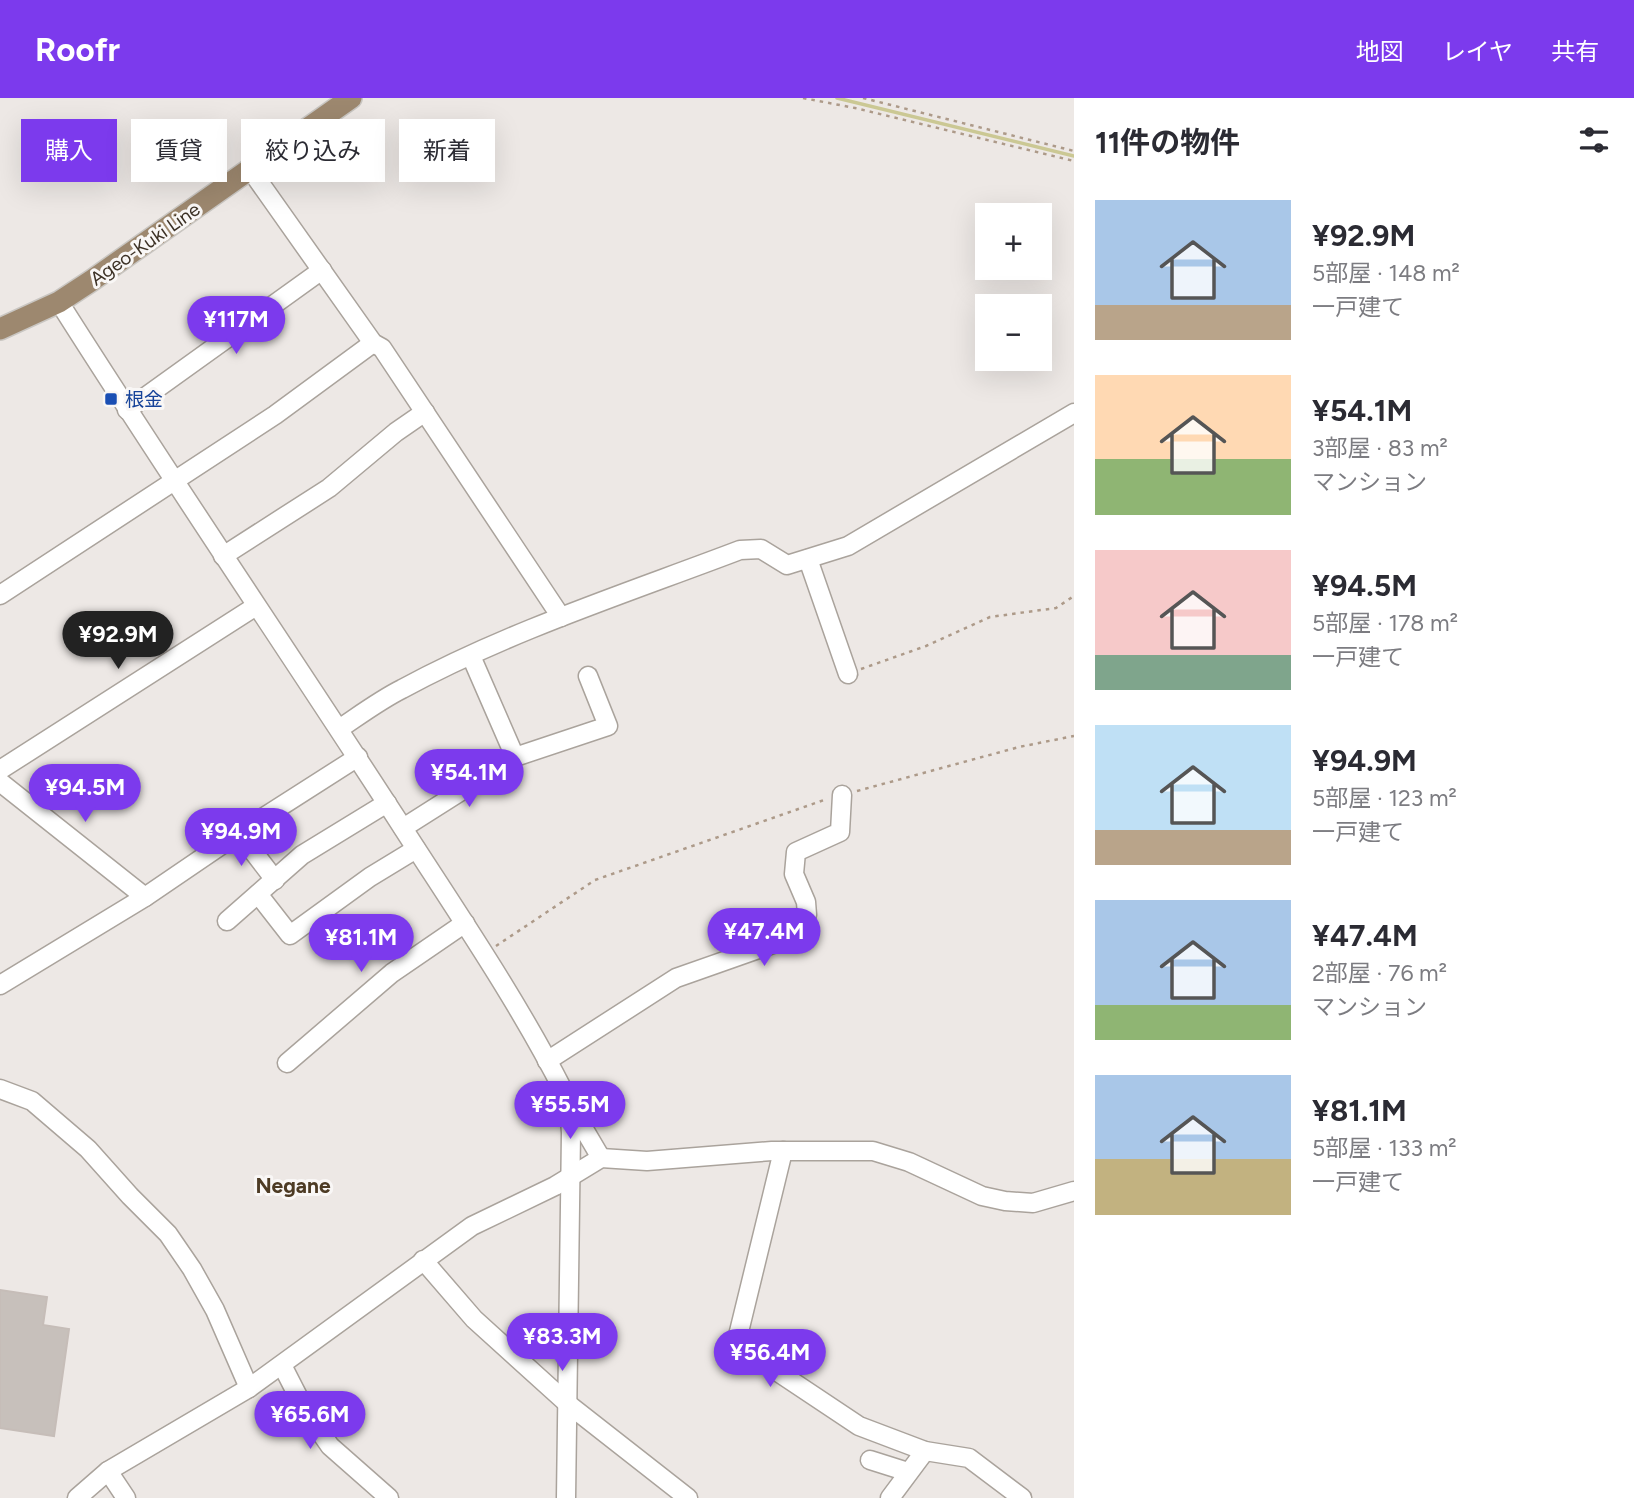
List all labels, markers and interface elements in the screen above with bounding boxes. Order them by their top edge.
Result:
text: Roofr [35,30,120,69]
text: 地図 [1356,37,1404,66]
text: レイヤ [1442,37,1513,66]
text: 共有 [1551,37,1599,66]
chip: 購入 [21,119,117,182]
chip: 賃貸 [131,119,227,182]
chip: 絞り込み [241,119,385,182]
chip: 新着 [399,119,495,182]
icon: filters [1575,121,1613,159]
text: 11件の物件 [1095,124,1240,161]
street label: Ageo-Kuki Line [86,198,204,290]
map controls [975,203,1052,371]
button: + [975,203,1052,280]
text: ¥92.9M [1312,217,1415,254]
icon: home [1151,228,1235,312]
text: 5部屋 · 148 m² [1312,259,1460,287]
text: 一戸建て [1312,293,1404,321]
button: − [975,294,1052,371]
pin: ¥117M [187,296,285,356]
text: ¥117M [203,305,269,333]
place label: 根金 [125,388,163,411]
marker: 根金 [103,391,119,407]
text: ¥54.1M [1312,392,1412,429]
icon: home [1151,403,1235,487]
text: 3部屋 · 83 m² [1312,434,1448,462]
text: マンション [1312,468,1427,496]
text: ¥94.5M [1312,567,1417,604]
icon: home [1151,578,1235,662]
text: 5部屋 · 178 m² [1312,609,1458,637]
pin: ¥92.9M [61,612,175,671]
text: ¥92.9M [78,620,158,648]
text: 一戸建て [1312,643,1404,671]
text: ¥94.9M [1312,742,1417,779]
pin: ¥54.1M [412,750,526,809]
icon: home [1151,753,1235,837]
text: ¥54.1M [431,758,507,786]
pin: ¥94.5M [28,764,142,824]
text: ¥94.5M [45,773,125,801]
text: 5部屋 · 123 m² [1312,784,1457,812]
pin: ¥94.9M [184,808,298,868]
text: ¥94.9M [201,817,281,845]
text: 一戸建て [1312,818,1404,846]
pin: ¥47.4M [707,908,821,968]
pin: ¥81.1M [304,914,418,974]
text: ¥47.4M [723,917,805,945]
text: ¥47.4M [1312,917,1418,954]
text: ¥81.1M [325,923,397,951]
icon: home [1151,928,1235,1012]
text: 2部屋 · 76 m² [1312,959,1447,987]
text: マンション [1312,993,1427,1021]
pin: ¥55.5M [513,1082,627,1141]
text: ¥55.5M [530,1090,610,1118]
text: ¥81.1M [1312,1092,1407,1129]
icon: home [1151,1103,1235,1187]
text: 5部屋 · 133 m² [1312,1134,1457,1162]
text: 一戸建て [1312,1168,1404,1196]
district label: Negane [255,1173,331,1198]
pin: ¥83.3M [505,1314,619,1373]
text: ¥83.3M [523,1322,601,1350]
pin: ¥56.4M [713,1330,827,1389]
text: ¥56.4M [730,1338,810,1366]
pin: ¥65.6M [253,1392,367,1451]
text: ¥65.6M [270,1400,350,1428]

